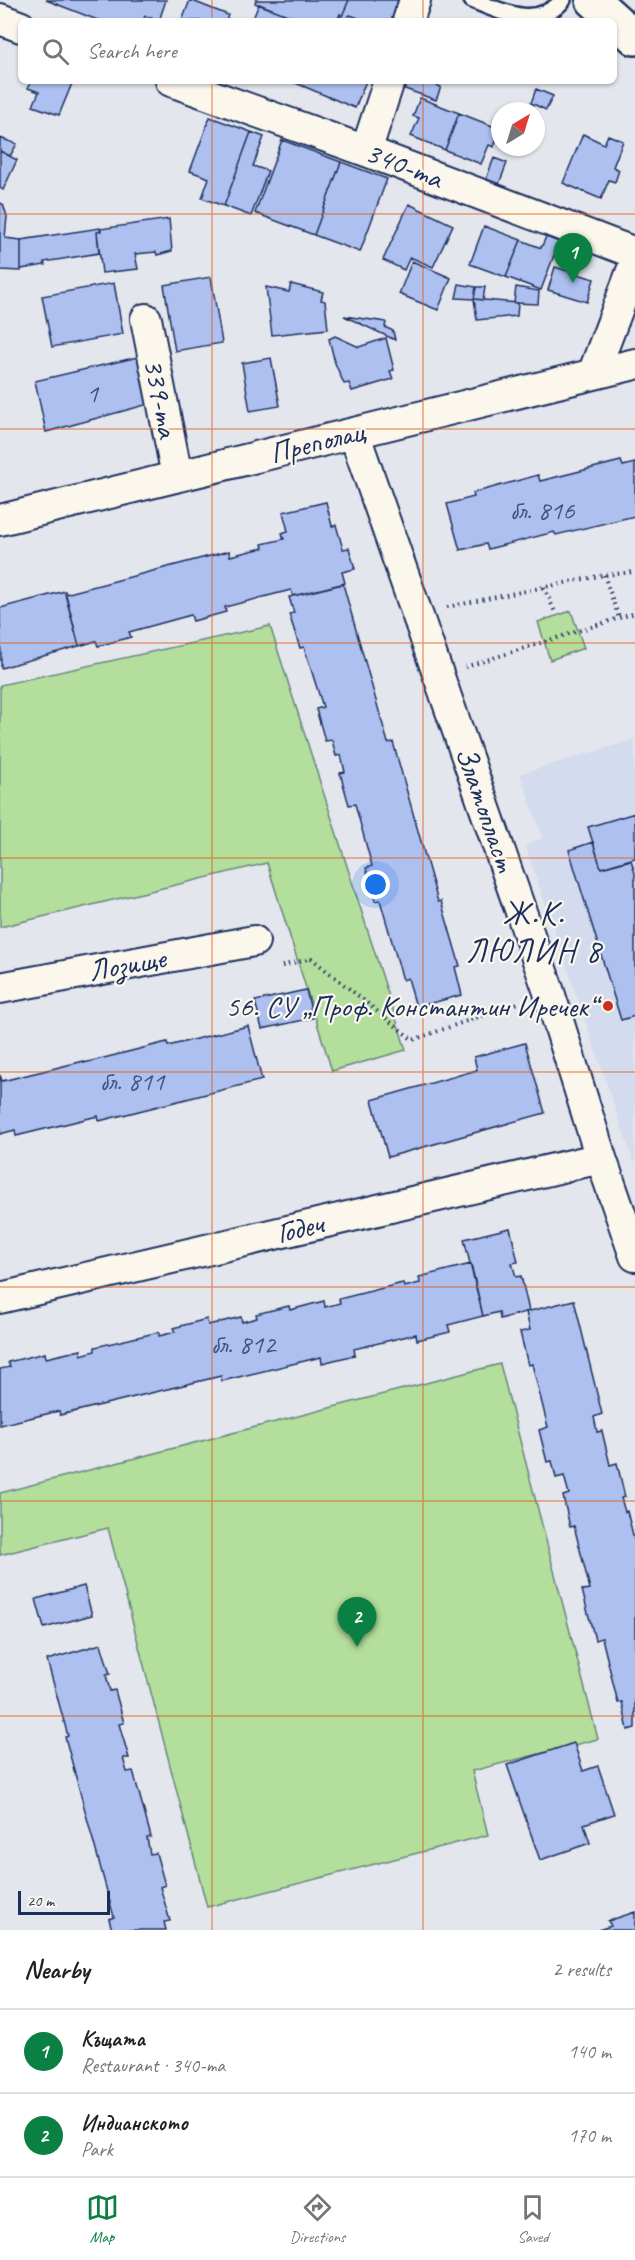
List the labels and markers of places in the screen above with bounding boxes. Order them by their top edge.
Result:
pin: 1 [554,234,592,283]
place label: 56. СУ „Проф. Константин Иречек“ [225,987,602,1025]
marker: 56. СУ „Проф. Константин Иречек“ [601,999,615,1013]
pin: 2 [338,1598,376,1647]

